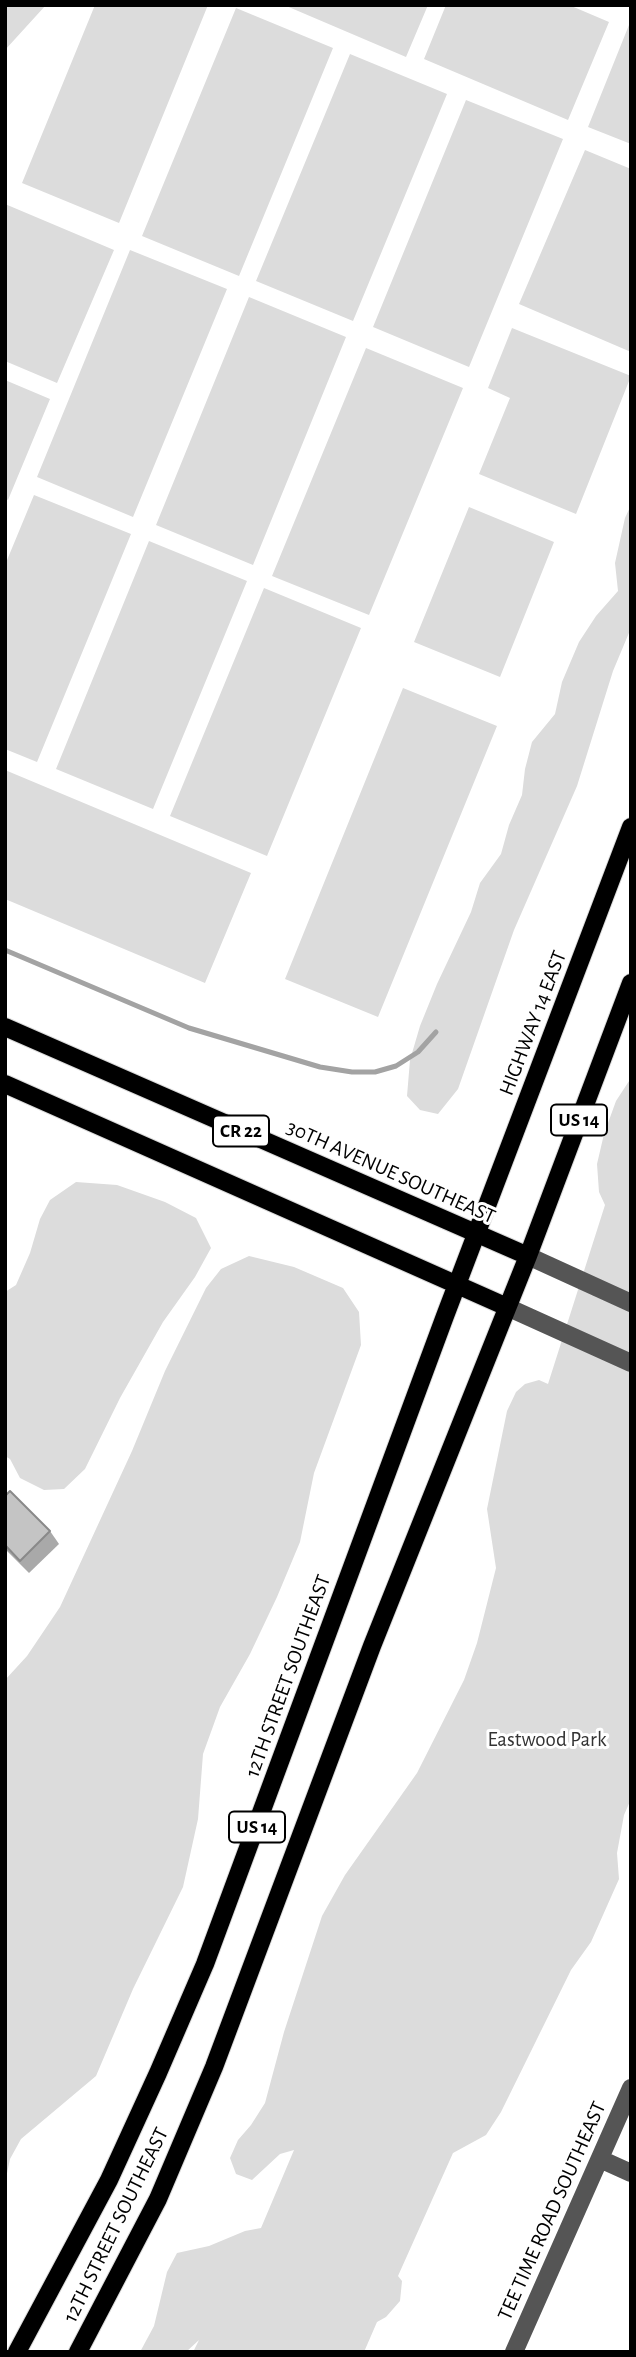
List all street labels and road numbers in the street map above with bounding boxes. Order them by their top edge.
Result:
street label: HIGHWAY 14 EAST [494,947,572,1099]
road number: US 14 [551,1104,607,1136]
street label: 30TH AVENUE SOUTHEAST [283,1115,499,1229]
road number: CR 22 [213,1116,269,1147]
street label: 12TH STREET SOUTHEAST [240,1571,336,1781]
road number: US 14 [229,1812,285,1842]
street label: TEE TIME ROAD SOUTHEAST [492,2098,612,2324]
street label: 12TH STREET SOUTHEAST [58,2123,174,2327]

